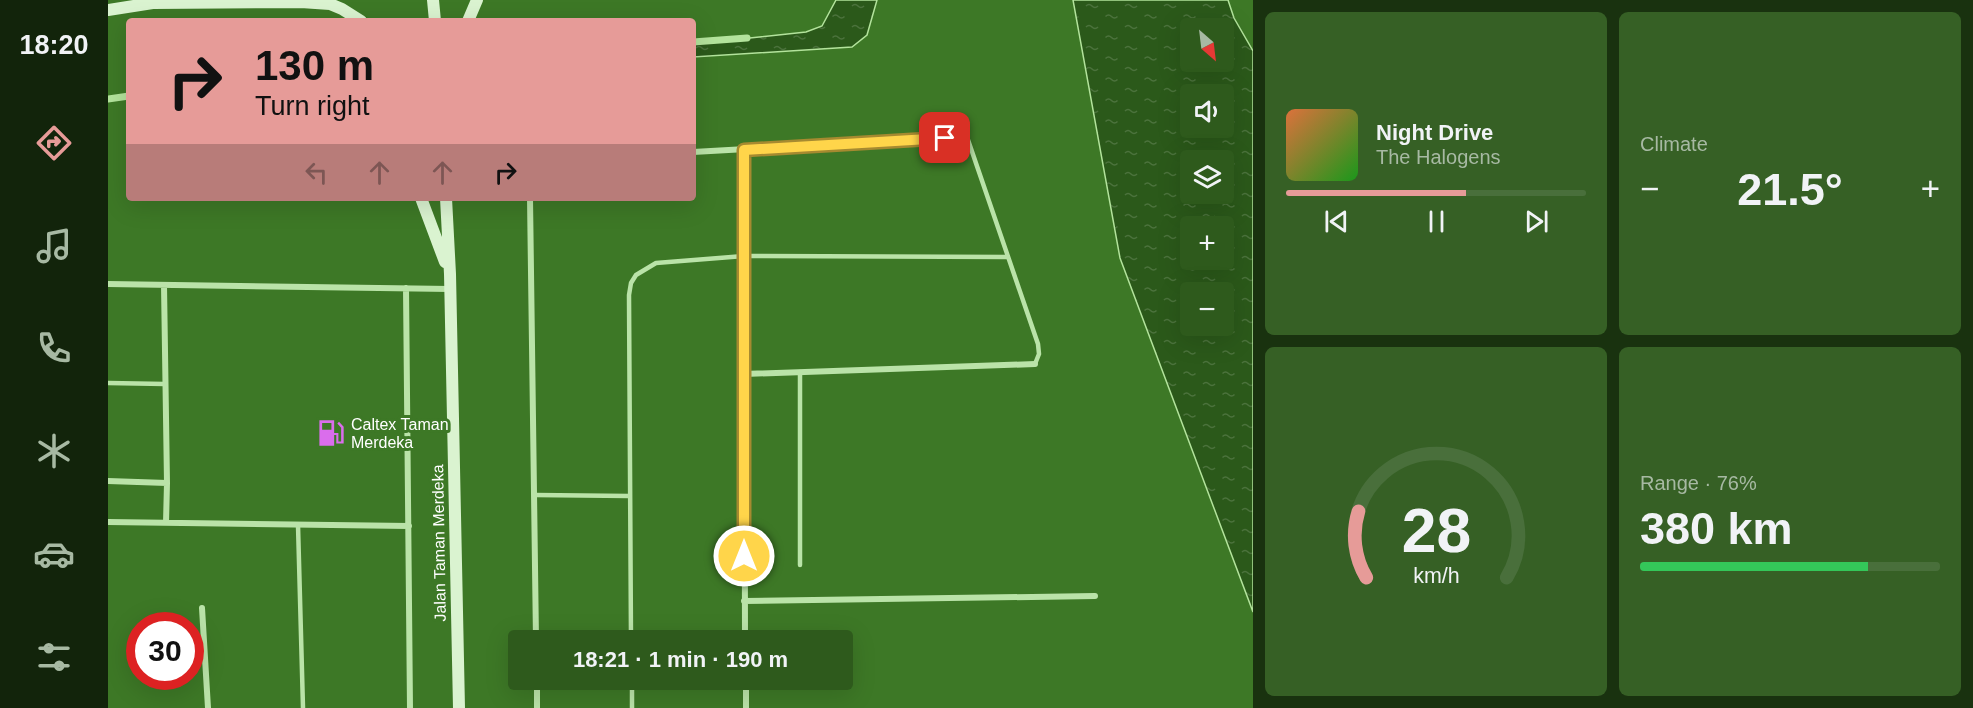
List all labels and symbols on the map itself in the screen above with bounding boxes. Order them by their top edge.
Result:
north arrow [1180,18,1234,72]
pin [919,112,970,163]
place label: Caltex Taman Merdeka [351,416,449,451]
fuel station icon: Caltex Taman Merdeka [316,418,346,448]
street label: Jalan Taman Merdeka [429,464,449,622]
position arrow [712,524,776,588]
speed limit sign: 30 [126,612,204,690]

